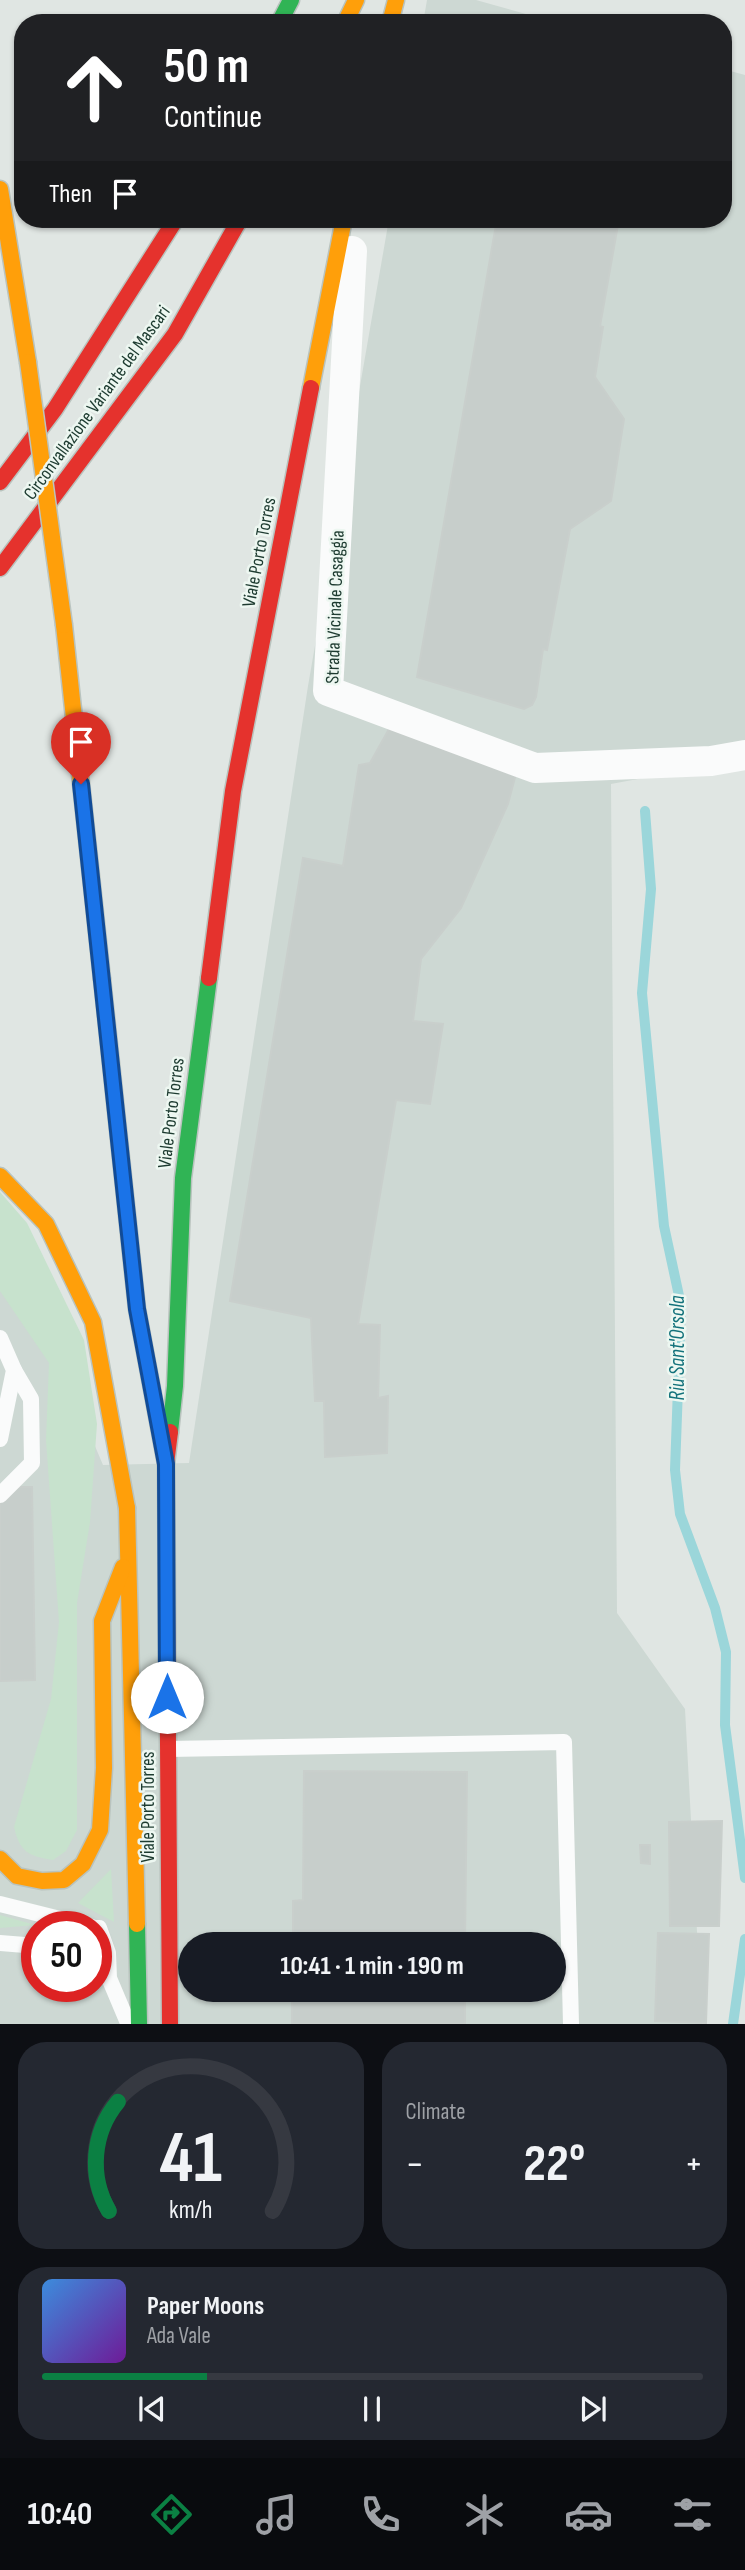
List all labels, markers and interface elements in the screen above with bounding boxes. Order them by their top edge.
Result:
text: 50 m [164,38,249,97]
icon: ahead [49,42,140,133]
text: Continue [164,98,262,137]
icon: arrive [106,175,144,213]
text: Then [49,179,92,210]
street label: Circonvallazione Variante del Mascari [19,301,175,505]
street label: Viale Porto Torres [238,495,281,609]
street label: Strada Vicinale Casaggia [321,530,350,684]
pin [51,712,111,784]
icon: arrive [62,723,100,761]
street label: Viale Porto Torres [153,1056,190,1170]
water label: Riu Sant'Orsola [665,1295,690,1401]
position arrow [130,1660,204,1734]
street label: Viale Porto Torres [137,1751,160,1863]
speed limit sign: 50 [21,1911,112,2002]
text: 10:41 · 1 min · 190 m [280,1951,464,1982]
text: Climate [406,2098,465,2126]
text: 41 [160,2116,222,2204]
text: 22° [523,2133,585,2196]
text: − [406,2142,424,2187]
text: + [684,2142,703,2187]
text: km/h [169,2195,212,2226]
text: Paper Moons [147,2291,264,2322]
text: Ada Vale [147,2322,211,2350]
icon: previous [133,2390,171,2428]
icon: pause [353,2390,391,2428]
icon: next [574,2390,612,2428]
icon: directions [147,2490,196,2539]
icon: music [252,2490,301,2539]
icon: phone [356,2490,405,2539]
icon: climate [460,2490,509,2539]
icon: car [564,2490,613,2539]
icon: filters [668,2490,717,2539]
text: 10:40 [28,2495,92,2534]

